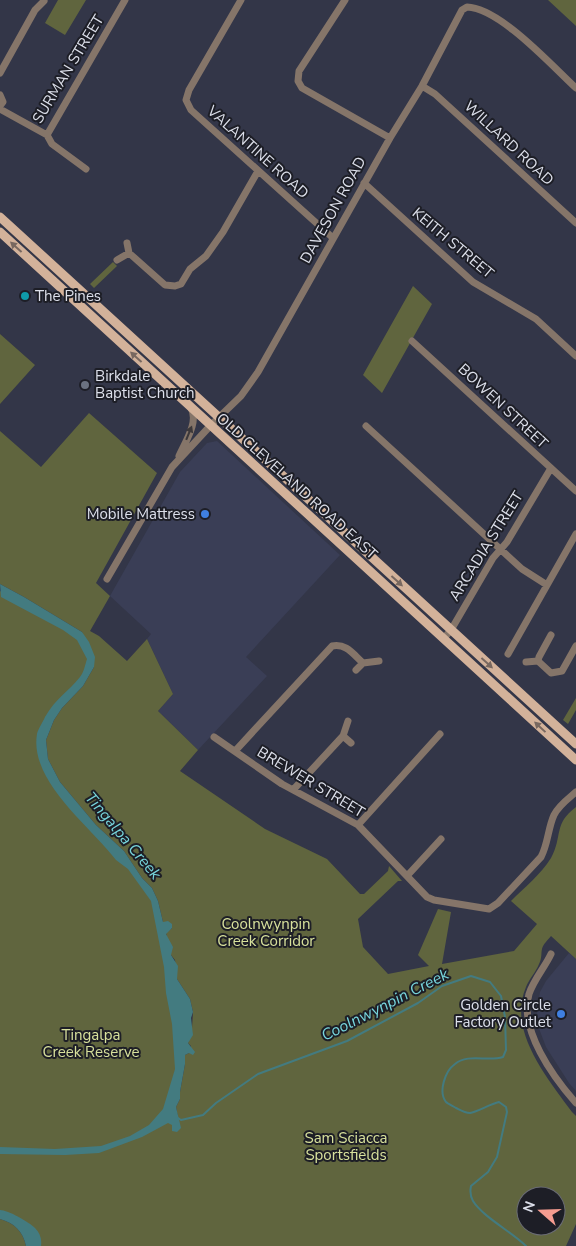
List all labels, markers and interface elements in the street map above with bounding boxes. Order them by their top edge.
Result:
street label: SURMAN STREET [28,11,108,127]
street label: WILLARD ROAD [460,96,558,190]
street label: VALANTINE ROAD [202,100,313,203]
street label: DAVESON ROAD [295,153,371,267]
street label: KEITH STREET [408,203,498,283]
one-way arrow [11,241,23,253]
place label: The Pines [35,286,101,306]
marker: The Pines [19,290,31,302]
one-way arrow [131,351,143,363]
street label: BOWEN STREET [454,359,552,453]
place label: Birkdale Baptist Church [95,366,195,403]
marker: Birkdale Baptist Church [79,379,91,391]
street label: OLD CLEVELAND ROAD EAST [212,408,382,564]
one-way arrow [185,426,193,440]
street label: ARCADIA STREET [444,487,528,605]
place label: Mobile Mattress [87,504,195,524]
marker: Mobile Mattress [199,508,211,520]
one-way arrow [391,575,403,587]
one-way arrow [480,657,492,669]
one-way arrow [535,721,547,733]
street label: BREWER STREET [253,742,369,822]
water label: Tingalpa Creek [80,787,167,885]
park label: Coolnwynpin Creek Corridor [217,914,315,951]
water label: Coolnwynpin Creek [317,963,453,1047]
place label: Golden Circle Factory Outlet [455,995,552,1032]
marker: Golden Circle Factory Outlet [555,1008,567,1020]
park label: Tingalpa Creek Reserve [42,1025,140,1062]
park label: Sam Sciacca Sportsfields [304,1128,388,1165]
north arrow [516,1186,566,1236]
text: N [519,1199,540,1215]

